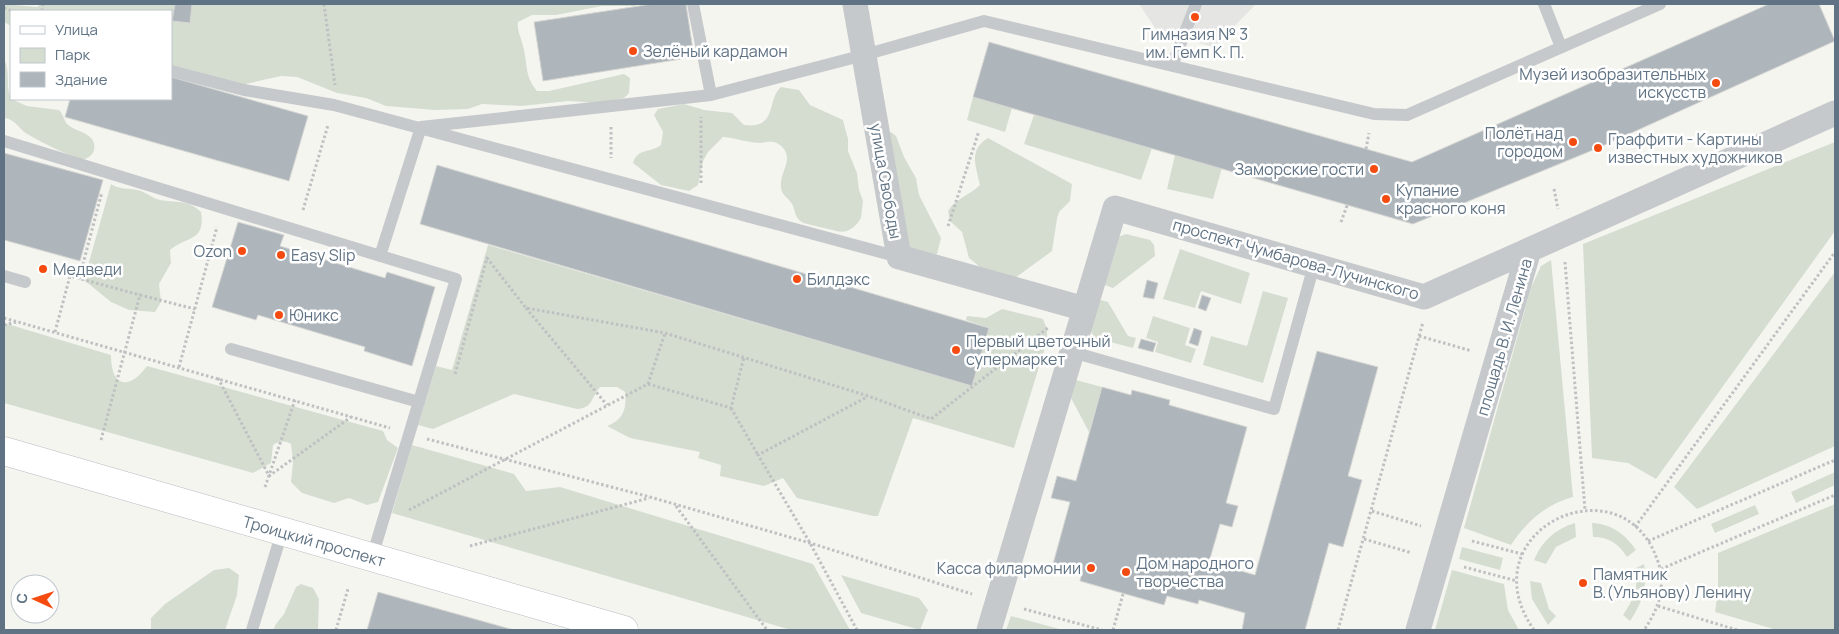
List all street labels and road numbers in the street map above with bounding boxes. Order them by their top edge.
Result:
street label: улица Свободы [865,121,907,241]
street label: проспект Чумбарова-Лучинского [1170,213,1422,305]
street label: площадь В. И. Ленина [1471,256,1537,418]
street label: Троицкий проспект [240,510,388,572]

